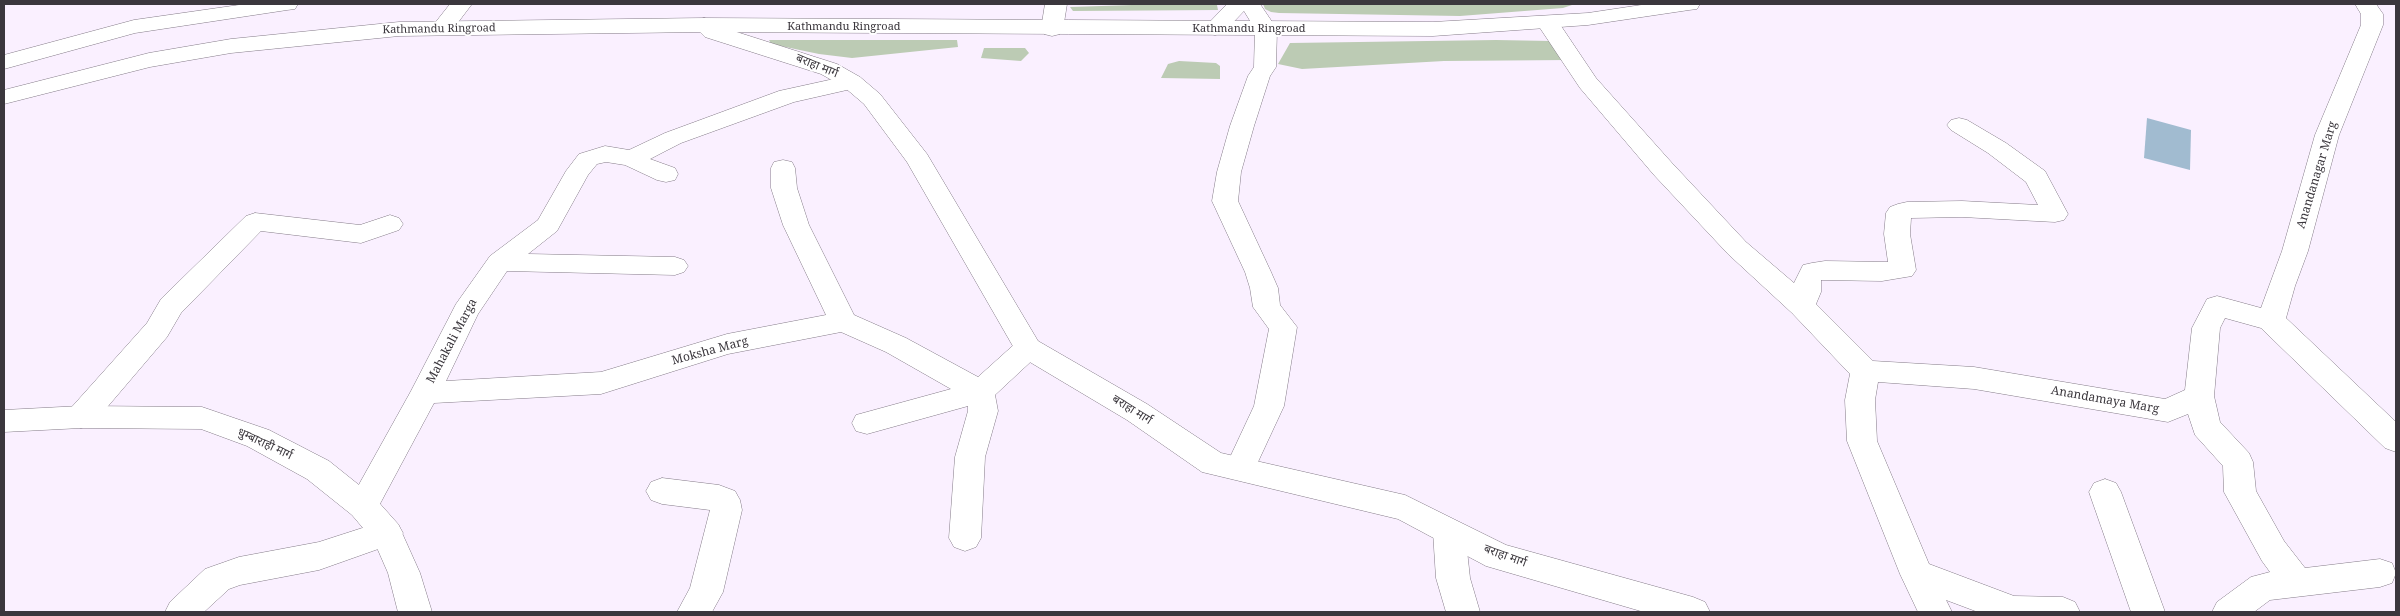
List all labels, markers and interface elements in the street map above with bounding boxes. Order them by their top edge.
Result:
street label: Kathmandu Ringroad [787,20,901,34]
street label: Kathmandu Ringroad [382,21,496,37]
street label: Kathmandu Ringroad [1192,22,1306,36]
street label: बराहा मार्ग [794,51,840,81]
street label: Anandanagar Marg [2294,120,2340,230]
street label: Mahakali Marga [424,296,480,386]
street label: Moksha Marg [670,334,750,368]
street label: Anandamaya Marg [2050,383,2160,417]
street label: बराहा मार्ग [1109,392,1155,428]
street label: धुम्बाराही मार्ग [235,425,295,463]
street label: बराहा मार्ग [1482,542,1528,570]

